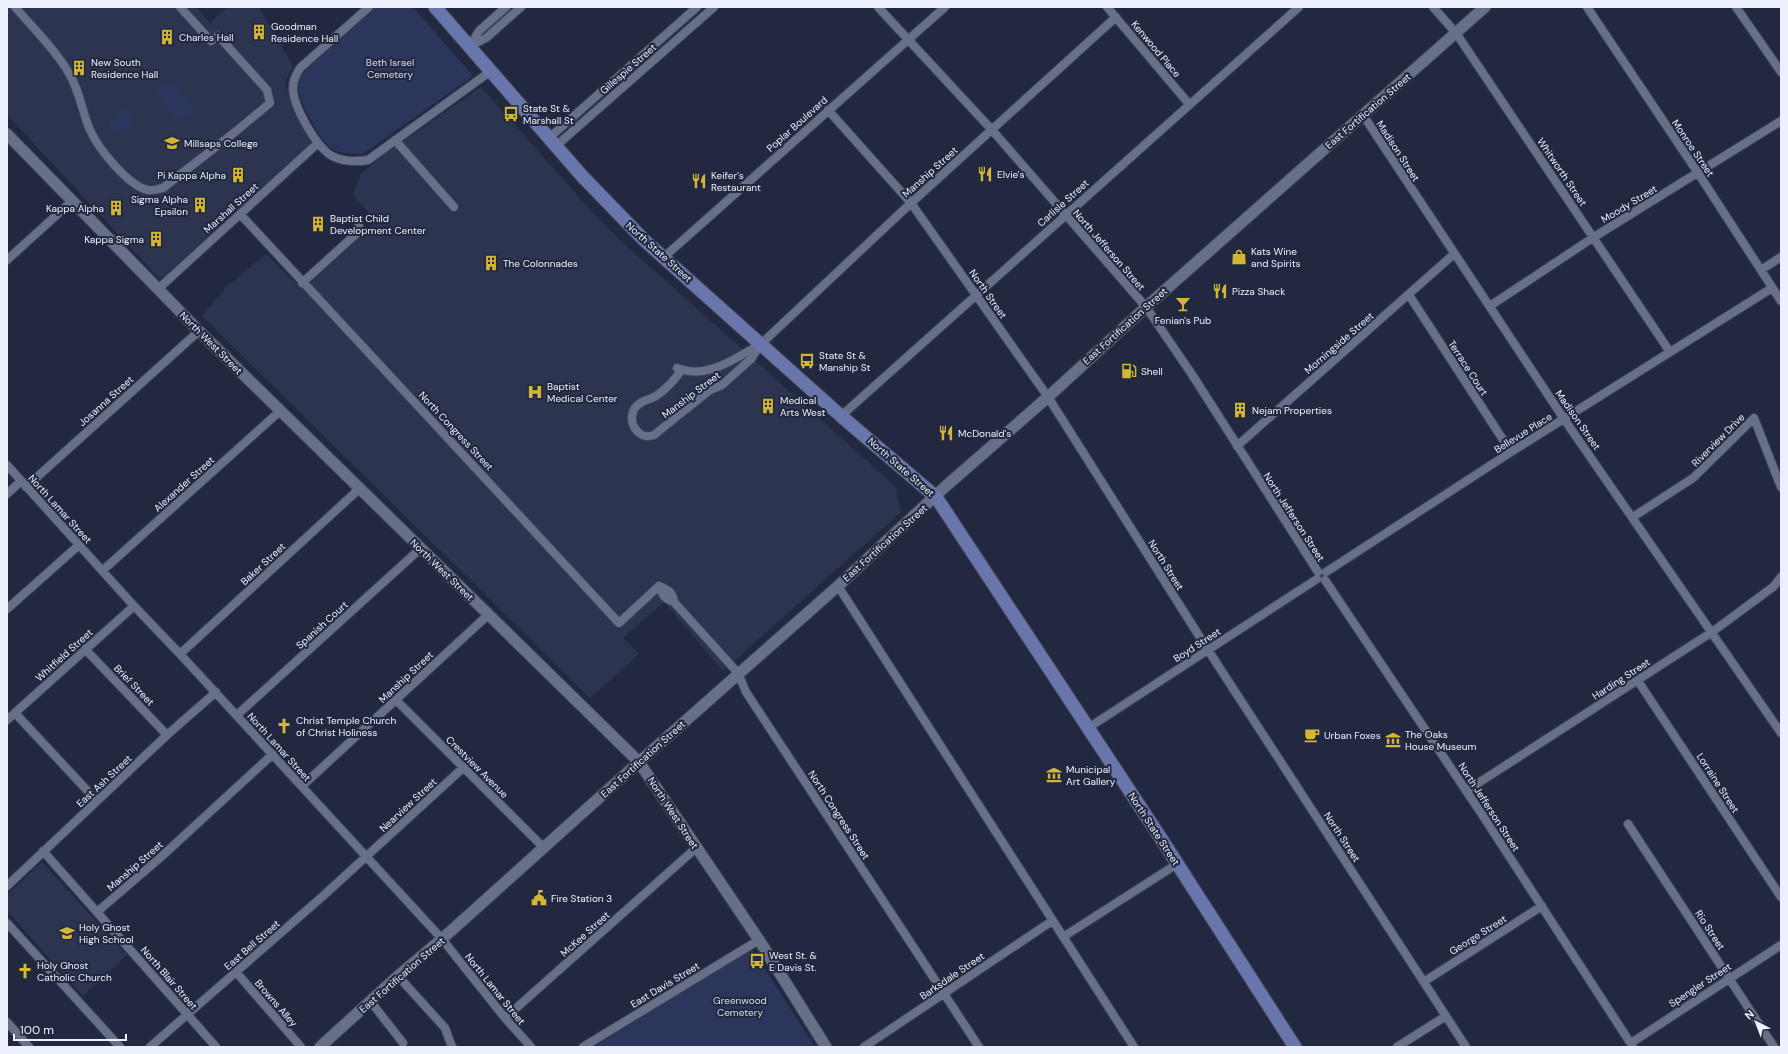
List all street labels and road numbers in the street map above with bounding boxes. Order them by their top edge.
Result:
street label: Kenwood Place [1129,18,1184,80]
street label: Gillespie Street [597,41,659,97]
street label: East Fortification Street [1323,70,1414,152]
street label: Poplar Boulevard [764,93,830,155]
street label: Monroe Street [1669,117,1717,179]
street label: Madison Street [1373,118,1423,184]
street label: Whitworth Street [1534,135,1590,209]
street label: Manship Street [900,144,960,200]
street label: Carlisle Street [1035,176,1092,230]
street label: Marshall Street [201,180,261,236]
street label: Moody Street [1599,182,1659,226]
street label: North Jefferson Street [1070,207,1148,293]
street label: North State Street [623,219,695,285]
street label: North Street [966,267,1010,321]
street label: East Fortification Street [1080,285,1170,367]
street label: North West Street [177,309,245,377]
street label: Morningside Street [1302,309,1376,377]
street label: Terrace Court [1445,338,1491,398]
street label: Manship Street [659,369,723,421]
street label: Josanna Street [76,373,136,429]
street label: Madison Street [1553,388,1604,453]
street label: North Congress Street [416,389,496,473]
street label: Bellevue Place [1492,410,1555,456]
street label: Riverview Drive [1689,410,1748,469]
street label: North State Street [865,434,937,500]
street label: Alexander Street [151,453,217,515]
street label: North Jefferson Street [1260,470,1328,564]
street label: North Lamar Street [26,472,95,546]
street label: East Fortification Street [840,502,930,584]
street label: North West Street [407,536,477,604]
street label: North Street [1145,537,1187,593]
street label: Baker Street [238,540,288,588]
street label: Spanish Court [293,598,351,652]
street label: Boyd Street [1171,625,1223,665]
street label: Whitfield Street [33,626,95,684]
street label: Manship Street [376,648,436,706]
street label: Harding Street [1589,655,1653,703]
street label: Brief Street [111,662,157,708]
street label: North Lamar Street [245,710,314,784]
street label: East Fortification Street [598,718,688,800]
street label: Crestview Avenue [443,733,511,801]
street label: Lorraine Street [1694,751,1742,815]
street label: East Ash Street [74,752,134,810]
street label: North Jefferson Street [1455,760,1523,854]
street label: North Congress Street [805,768,873,862]
street label: North West Street [645,774,701,852]
street label: Nearview Street [377,775,439,835]
street label: North State Street [1126,790,1182,868]
street label: North Street [1321,809,1363,865]
street label: Manship Street [104,838,166,894]
street label: Rio Street [1692,907,1728,953]
street label: McKee Street [558,908,612,960]
street label: George Street [1447,912,1509,958]
street label: East Bell Street [221,917,283,973]
street label: East Fortification Street [357,934,448,1016]
street label: North Blair Street [138,944,200,1012]
street label: Barksdale Street [917,949,987,1003]
street label: North Lamar Street [462,950,528,1028]
street label: East Davis Street [628,959,702,1011]
street label: Spengler Street [1666,960,1734,1010]
street label: Browns Alley [252,977,300,1030]

